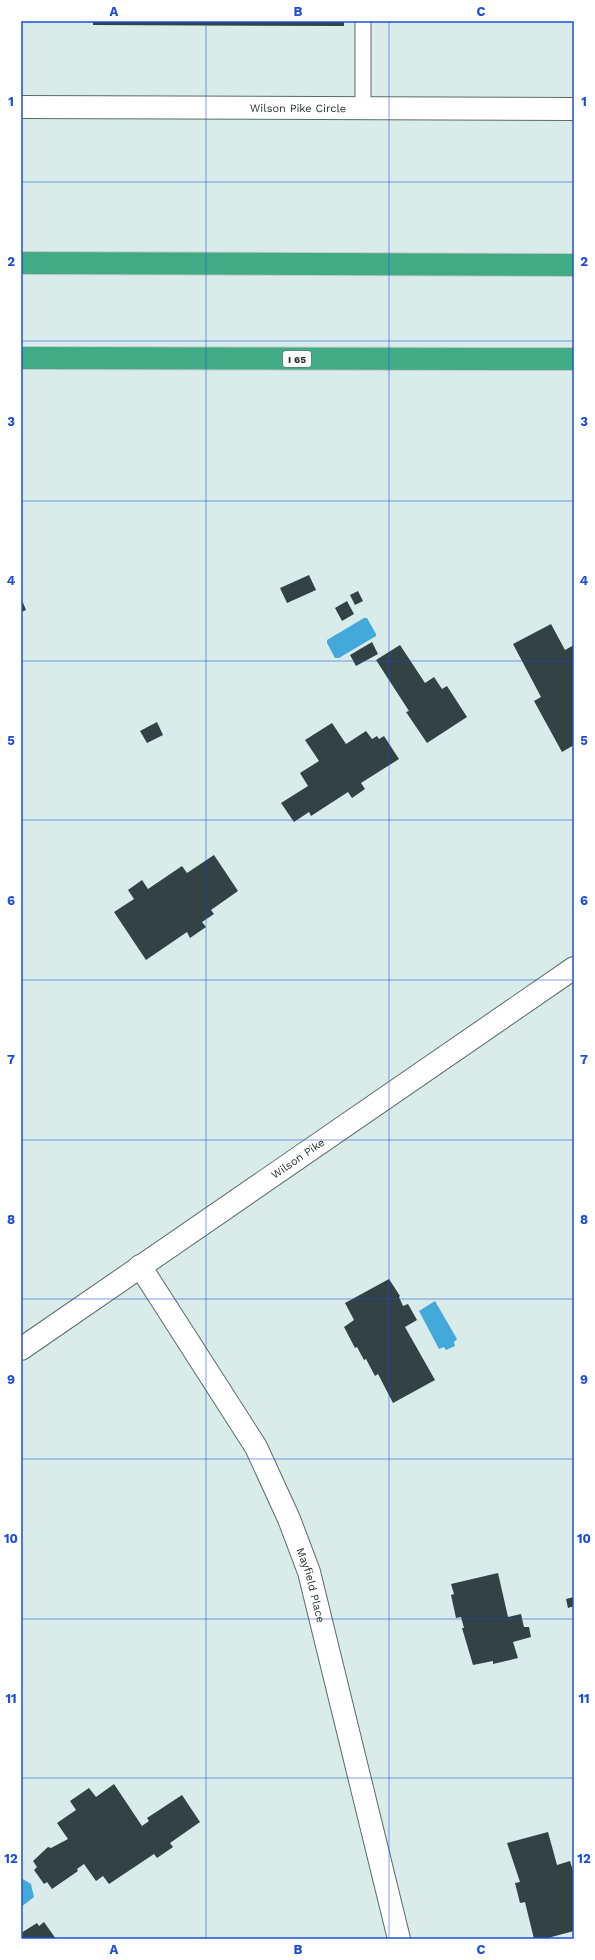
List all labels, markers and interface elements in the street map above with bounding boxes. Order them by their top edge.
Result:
text: A [110,4,119,19]
text: B [294,4,303,19]
text: C [477,4,486,19]
text: 1 [8,94,14,109]
text: 1 [581,94,587,109]
street label: Wilson Pike Circle [250,102,346,115]
text: 2 [7,254,15,269]
text: 2 [580,254,588,269]
road number: I 65 [283,351,311,367]
text: 3 [7,414,15,429]
text: 3 [580,414,588,429]
text: 4 [7,573,16,588]
text: 4 [580,573,589,588]
text: 5 [7,733,15,748]
text: 5 [580,733,588,748]
text: 6 [7,893,15,908]
text: 6 [580,893,588,908]
text: 7 [7,1052,15,1067]
text: 7 [580,1052,588,1067]
street label: Wilson Pike [269,1136,327,1182]
text: 8 [7,1212,15,1227]
text: 8 [580,1212,588,1227]
text: 9 [7,1372,15,1387]
text: 9 [580,1372,588,1387]
text: 10 [4,1531,18,1546]
text: 10 [577,1531,591,1546]
street label: Mayfield Place [293,1546,327,1624]
text: 11 [5,1691,17,1706]
text: 11 [578,1691,590,1706]
text: 12 [4,1851,18,1866]
text: 12 [577,1851,591,1866]
text: A [110,1942,119,1957]
text: B [294,1942,303,1957]
text: C [477,1942,486,1957]

